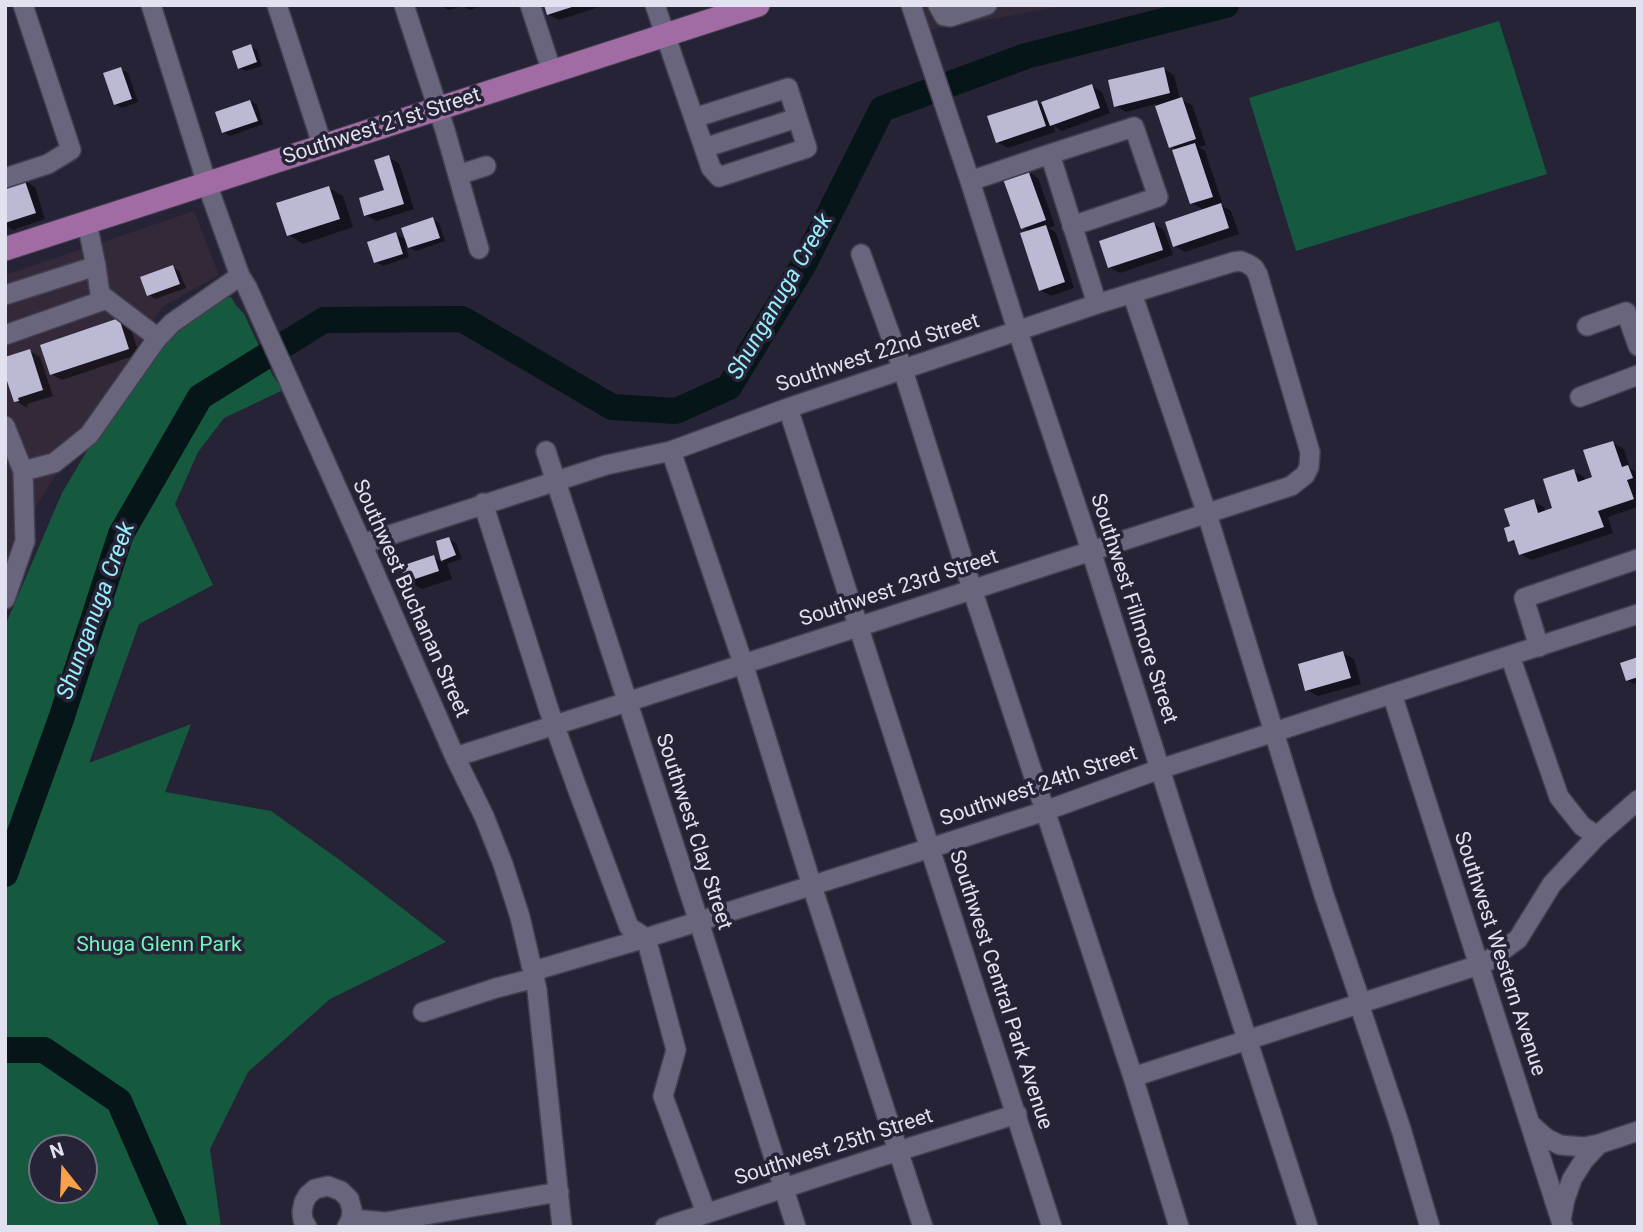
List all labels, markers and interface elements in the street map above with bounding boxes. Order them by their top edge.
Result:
street label: Southwest 21st Street [280,83,484,171]
water label: Shunganuga Creek [722,209,840,385]
street label: Southwest 22nd Street [773,309,983,399]
street label: Southwest Buchanan Street [346,476,474,722]
street label: Southwest Fillmore Street [1084,491,1182,727]
water label: Shunganuga Creek [52,519,142,703]
street label: Southwest 23rd Street [797,545,1001,633]
street label: Southwest Clay Street [649,731,737,933]
street label: Southwest 24th Street [937,741,1141,833]
street label: Southwest Western Avenue [1448,829,1550,1079]
street label: Southwest Central Park Avenue [943,847,1057,1133]
park label: Shuga Glenn Park [76,933,242,959]
street label: Southwest 25th Street [732,1104,936,1192]
north arrow [28,1134,98,1204]
text: N [47,1137,67,1163]

